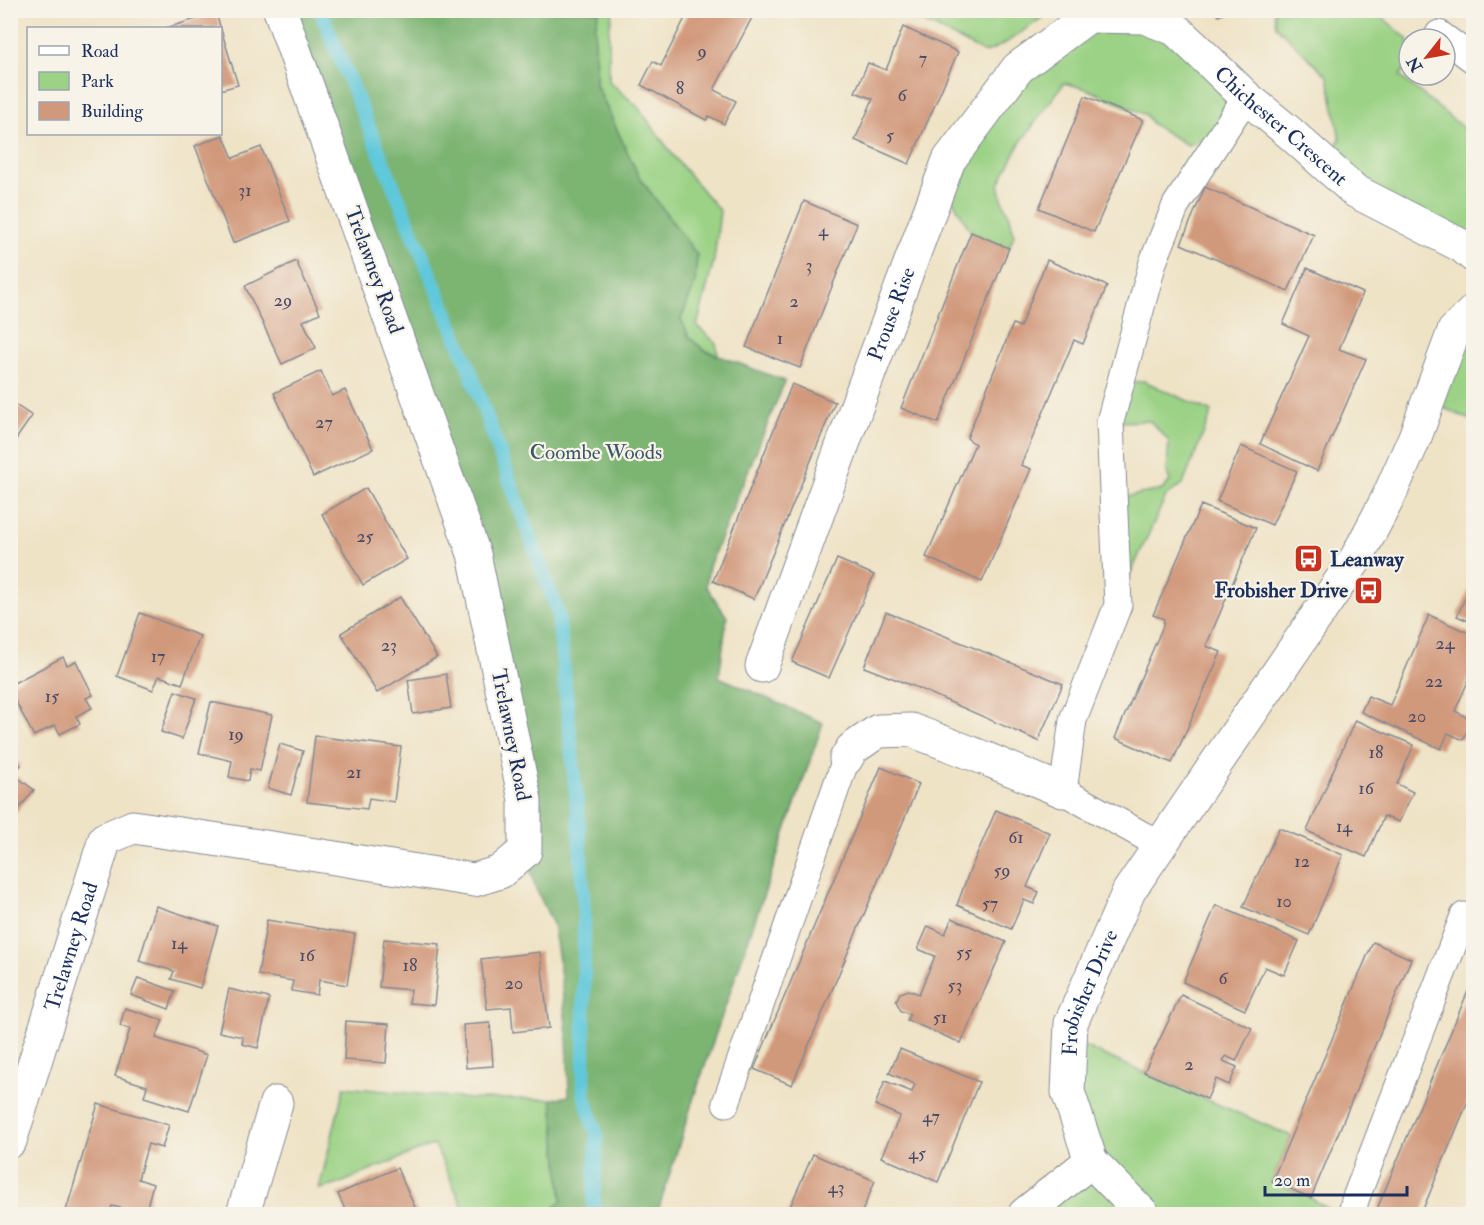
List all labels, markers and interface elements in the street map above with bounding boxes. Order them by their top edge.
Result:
legend [27,27,222,135]
north arrow [1397,27,1457,87]
text: Road [81,40,119,63]
house number: 9 [695,40,707,63]
house number: 7 [919,47,927,70]
text: N [1402,52,1428,76]
street label: Chichester Crescent [1209,60,1354,192]
text: Park [81,70,114,93]
house number: 8 [676,77,684,100]
house number: 6 [897,84,907,107]
text: Building [81,100,144,123]
house number: 5 [886,124,894,147]
house number: 31 [238,179,252,202]
street label: Trelawney Road [338,203,410,338]
house number: 4 [818,219,829,242]
house number: 3 [806,254,812,277]
street label: Prouse Rise [861,263,921,365]
house number: 29 [274,289,292,312]
house number: 2 [789,290,799,313]
house number: 1 [777,327,783,350]
house number: 27 [315,411,333,434]
park label: Coombe Woods [530,439,662,466]
house number: 25 [357,525,374,548]
bus stop icon: Leanway [1293,543,1325,575]
place label: Leanway [1330,546,1405,573]
bus stop icon: Frobisher Drive [1353,574,1385,606]
place label: Frobisher Drive [1214,577,1348,604]
house number: 24 [1436,632,1456,655]
house number: 23 [381,634,397,657]
house number: 17 [151,645,165,668]
street label: Trelawney Road [485,667,537,804]
house number: 22 [1425,670,1443,693]
house number: 15 [45,685,59,708]
house number: 20 [1408,705,1426,728]
house number: 19 [228,723,244,746]
house number: 18 [1369,741,1383,764]
house number: 21 [346,761,362,784]
house number: 16 [1358,777,1375,800]
house number: 14 [1336,815,1353,838]
house number: 61 [1008,826,1024,849]
house number: 12 [1294,850,1310,873]
house number: 59 [993,859,1011,882]
street label: Trelawney Road [38,878,104,1014]
house number: 10 [1276,890,1292,913]
house number: 57 [982,892,998,915]
street label: Frobisher Drive [1056,925,1124,1056]
house number: 14 [171,932,188,955]
house number: 55 [956,941,972,964]
house number: 16 [299,944,316,967]
house number: 18 [403,954,417,977]
house number: 6 [1218,967,1228,990]
house number: 20 [505,972,523,995]
house number: 53 [948,974,962,997]
house number: 51 [933,1006,947,1029]
house number: 2 [1184,1053,1194,1076]
house number: 47 [922,1105,940,1128]
house number: 45 [908,1142,926,1165]
scale bar [1265,1159,1408,1197]
text: 20 m [1274,1169,1310,1192]
house number: 43 [828,1176,844,1199]

